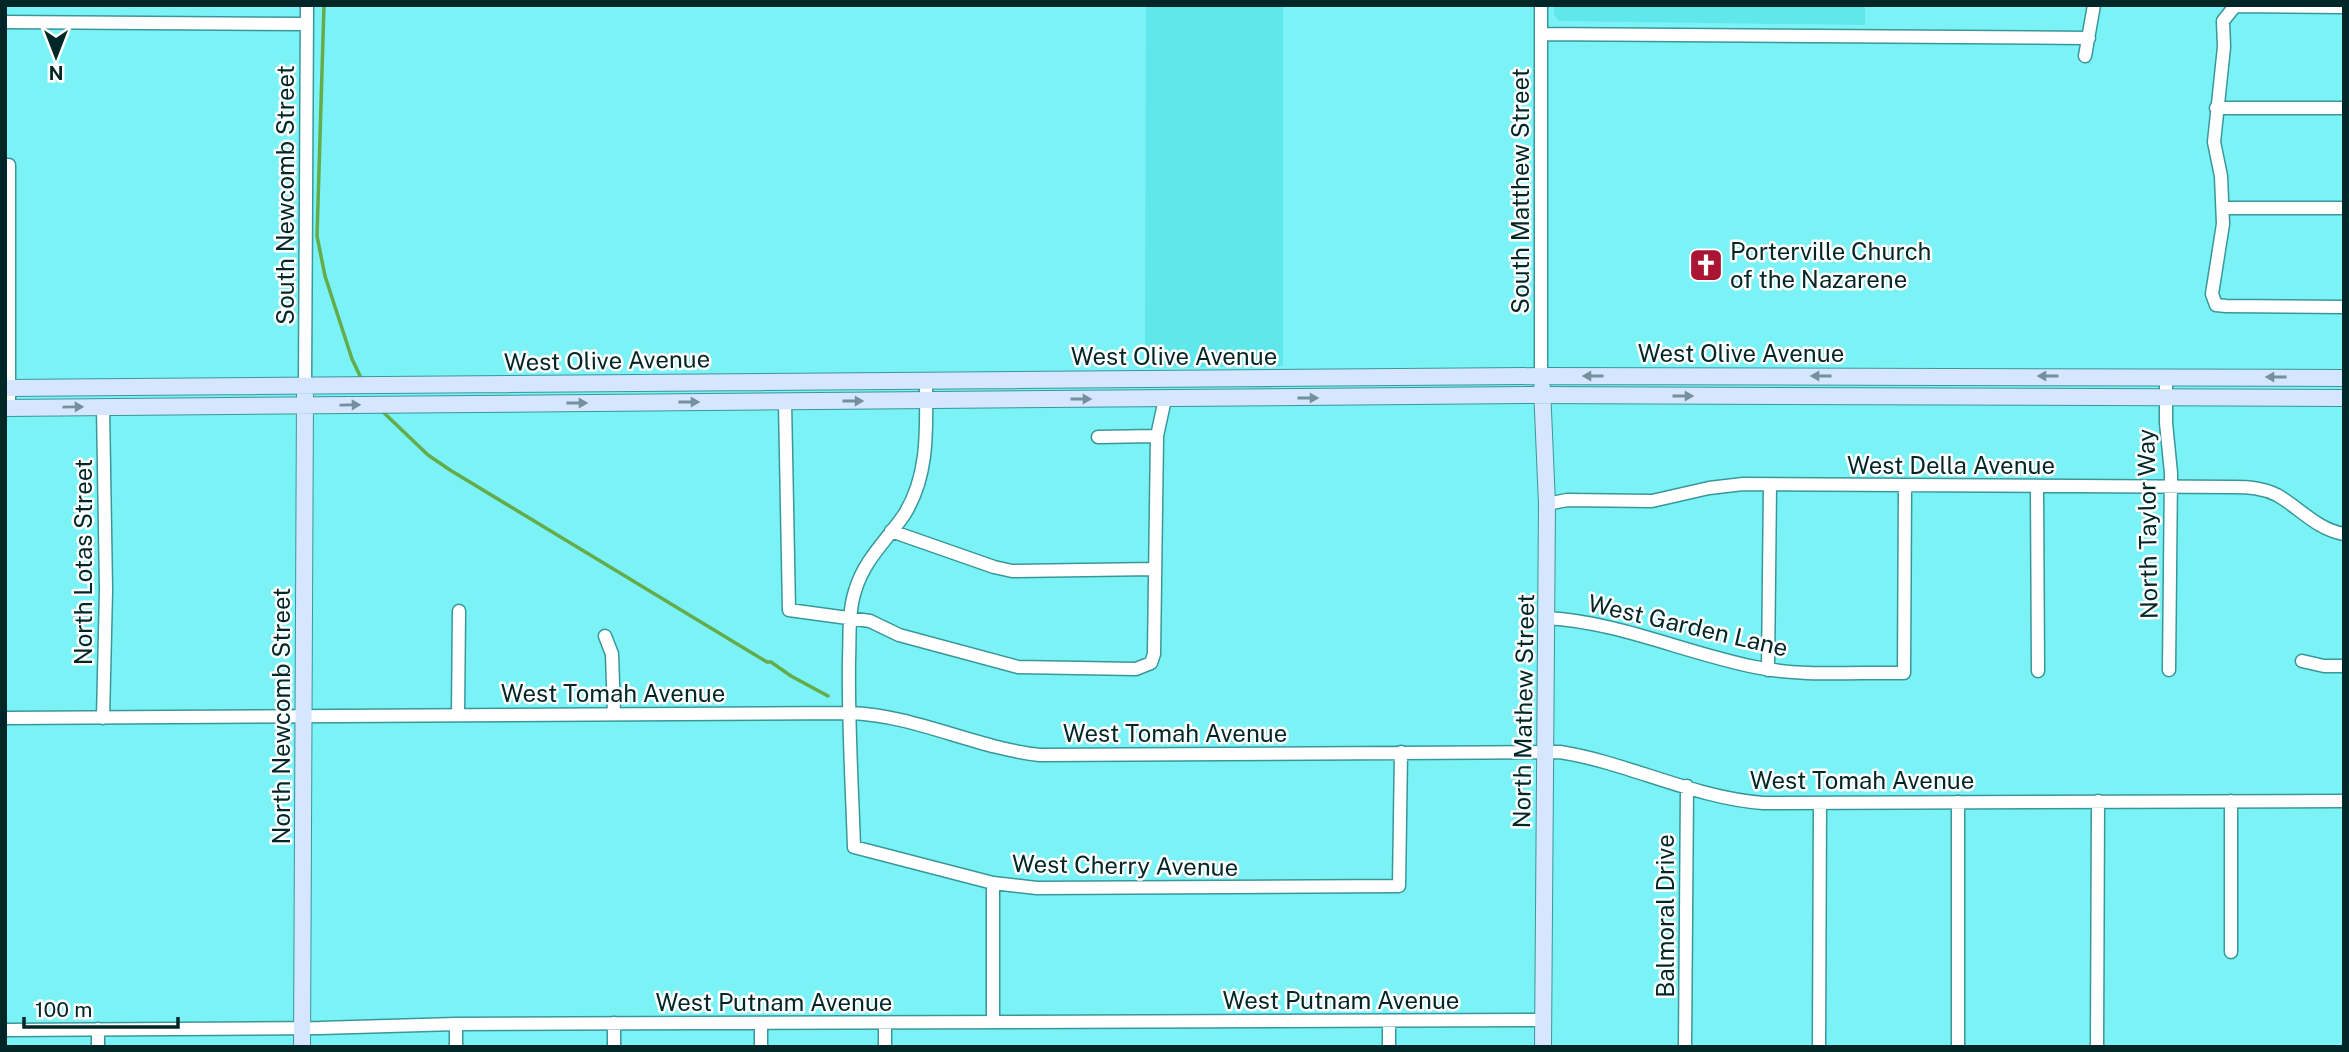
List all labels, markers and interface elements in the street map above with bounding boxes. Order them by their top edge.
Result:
north arrow [21,21,91,91]
text: N [49,62,63,84]
street label: South Newcomb Street [271,65,299,325]
street label: South Matthew Street [1506,68,1534,314]
place label: Porterville Church of the Nazarene [1730,237,1931,293]
church icon: Porterville Church of the Nazarene [1687,246,1725,284]
street label: West Olive Avenue [1638,339,1844,367]
street label: West Olive Avenue [1071,342,1277,370]
street label: West Olive Avenue [504,344,710,376]
one-way arrow [1582,370,1604,382]
one-way arrow [1809,370,1831,382]
one-way arrow [2037,370,2059,382]
one-way arrow [2264,371,2286,383]
one-way arrow [1672,390,1694,402]
one-way arrow [1298,392,1320,403]
one-way arrow [1070,393,1092,405]
one-way arrow [843,395,865,407]
one-way arrow [678,396,700,408]
one-way arrow [567,397,589,409]
one-way arrow [339,399,361,411]
one-way arrow [63,401,85,413]
street label: North Taylor Way [2131,428,2163,619]
street label: West Della Avenue [1847,451,2055,479]
street label: North Lotas Street [69,459,97,665]
street label: North Newcomb Street [267,588,295,844]
street label: West Garden Lane [1585,588,1791,662]
street label: North Mathew Street [1507,593,1539,829]
street label: West Tomah Avenue [501,679,725,707]
street label: West Tomah Avenue [1063,719,1287,747]
street label: West Tomah Avenue [1750,766,1974,794]
street label: Balmoral Drive [1651,834,1679,998]
street label: West Cherry Avenue [1012,849,1238,881]
scale bar [24,986,178,1030]
street label: West Putnam Avenue [1223,986,1459,1014]
street label: West Putnam Avenue [656,988,892,1016]
text: 100 m [35,997,92,1022]

